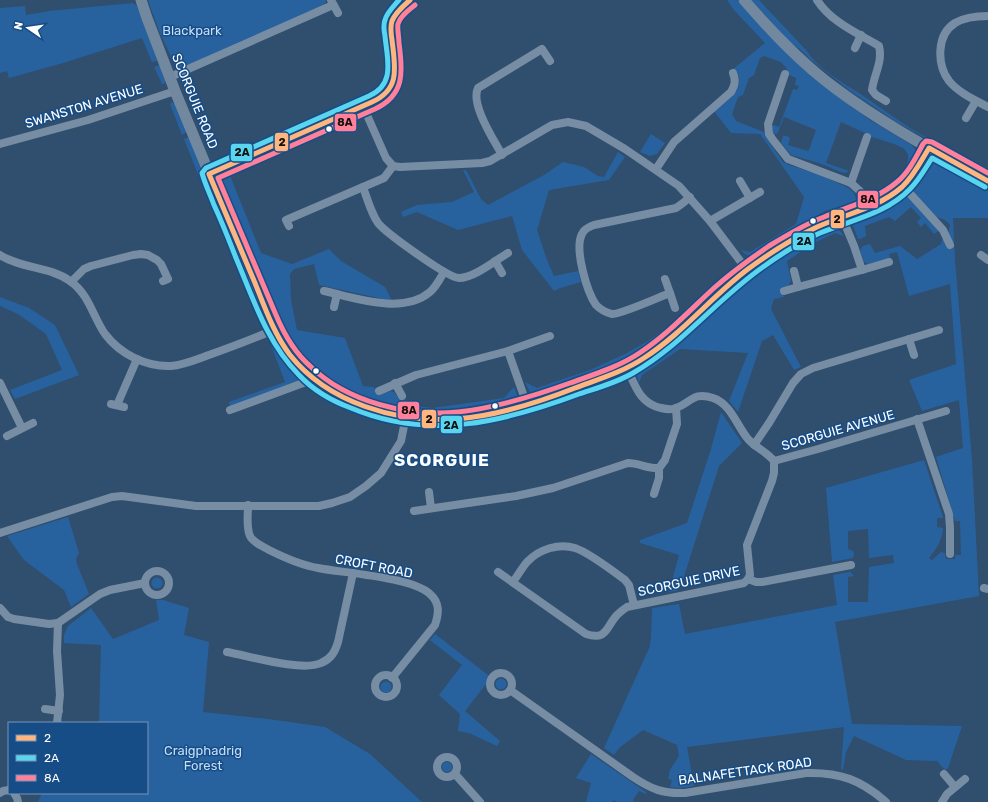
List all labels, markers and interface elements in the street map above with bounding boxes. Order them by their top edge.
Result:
north arrow [8,8,48,48]
text: N [12,20,26,31]
park label: Blackpark [162,23,222,38]
street label: SCORGUIE ROAD [169,51,221,151]
street label: SWANSTON AVENUE [23,81,145,131]
line badge: 8A [334,113,357,132]
text: 8A [337,116,353,129]
unlabelled marker [324,124,334,134]
line badge: 2 [274,132,289,152]
text: 2 [278,136,286,149]
line badge: 2A [230,143,253,162]
text: 2A [234,146,250,159]
line badge: 8A [857,190,879,209]
text: 8A [860,193,876,206]
line badge: 2 [830,209,845,229]
text: 2 [833,213,841,226]
unlabelled marker [808,216,818,226]
line badge: 2A [792,232,815,251]
text: 2A [796,235,812,248]
unlabelled marker [311,366,321,376]
line badge: 8A [397,401,420,420]
unlabelled marker [490,401,500,411]
text: 8A [401,404,417,417]
street label: SCORGUIE AVENUE [780,407,896,453]
line badge: 2 [421,409,437,429]
text: 2 [425,413,433,426]
line badge: 2A [440,415,463,434]
text: 2A [443,419,459,432]
district label: SCORGUIE [394,450,490,470]
street label: CROFT ROAD [334,551,414,581]
street label: SCORGUIE DRIVE [637,563,742,599]
legend [8,722,148,794]
text: 2 [44,731,51,745]
park label: Craigphadrig Forest [164,743,242,773]
text: 2A [44,751,59,765]
street label: BALNAFETTACK ROAD [677,754,813,788]
text: 8A [44,771,60,785]

